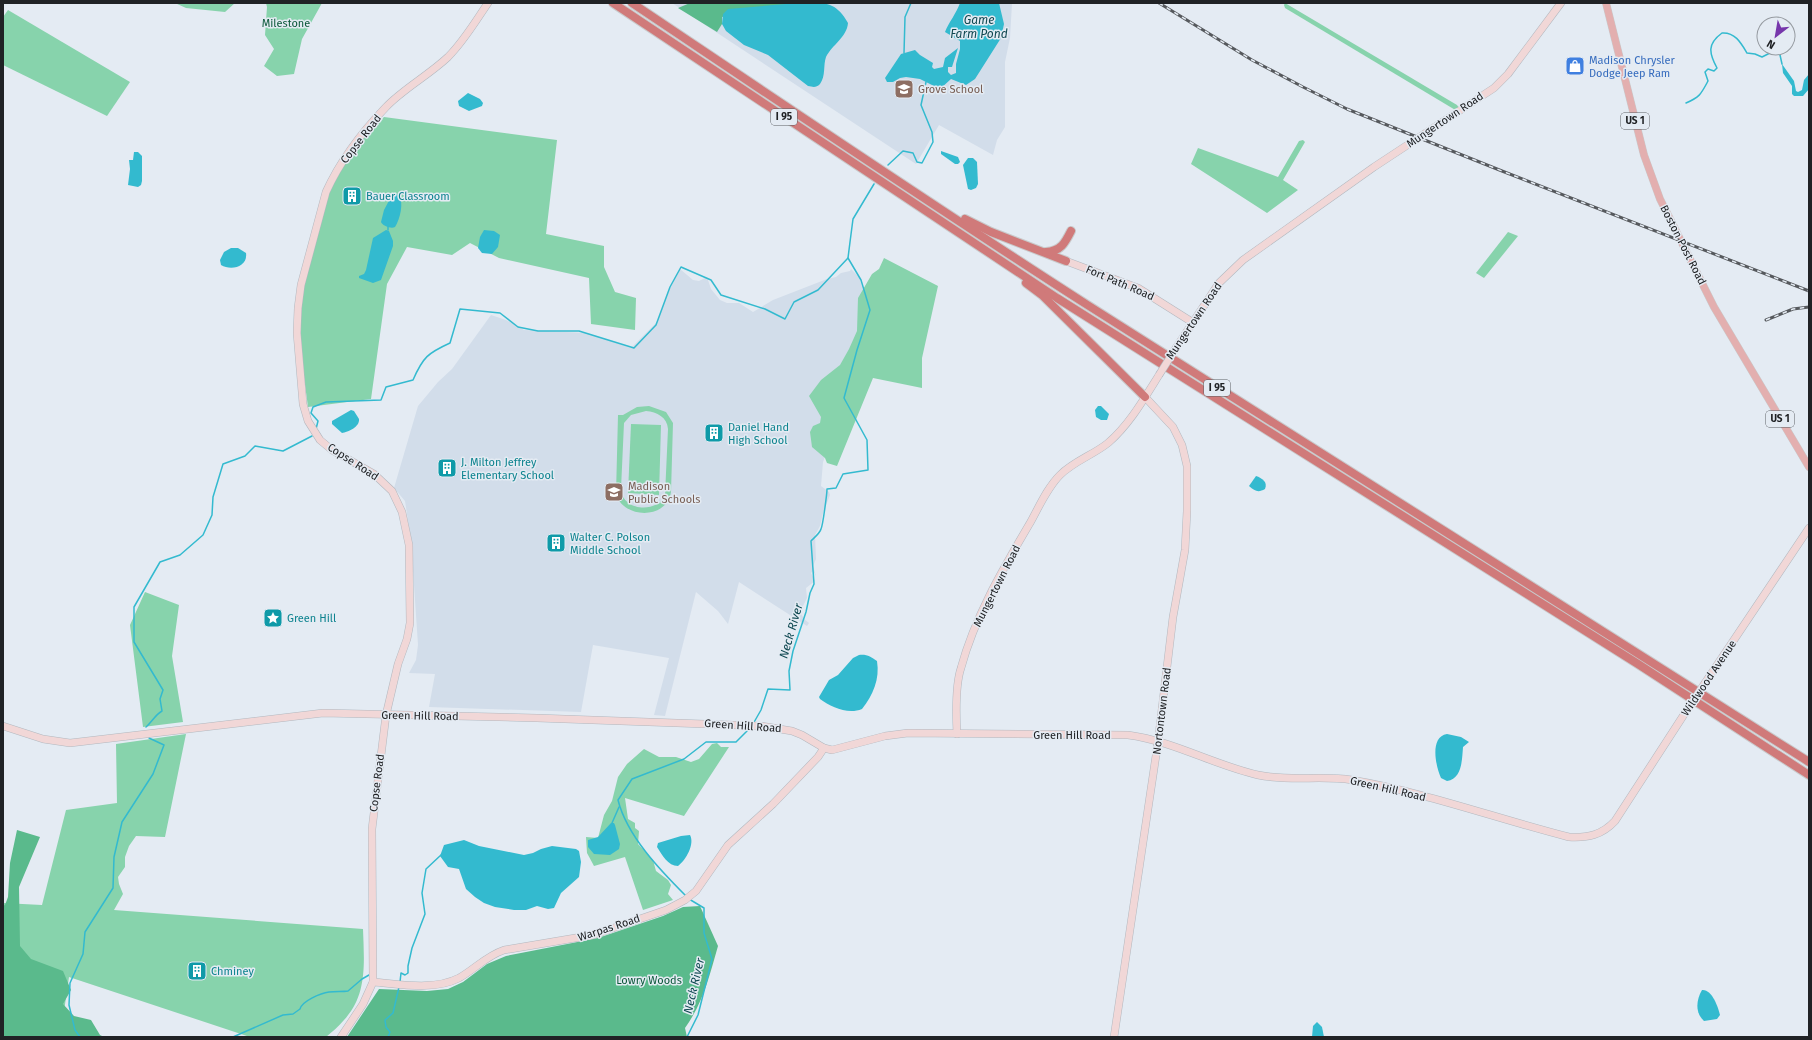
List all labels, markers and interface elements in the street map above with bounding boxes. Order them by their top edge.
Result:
water label: Game Farm Pond [950,13,1008,41]
north arrow [1756,16,1796,56]
park label: Milestone [262,17,310,30]
text: N [1765,37,1778,52]
place label: Madison Chrysler Dodge Jeep Ram [1589,54,1676,80]
shop icon: Madison Chrysler Dodge Jeep Ram [1564,55,1586,77]
school or university icon: Grove School [893,78,915,100]
place label: Grove School [918,83,983,96]
street label: Mungertown Road [1404,89,1486,151]
road number: I 95 [771,109,797,125]
street label: Copse Road [338,112,384,166]
road number: US 1 [1621,113,1649,129]
building icon: Bauer Classroom [341,185,363,207]
place label: Bauer Classroom [366,190,450,203]
street label: Boston Post Road [1657,203,1709,287]
street label: Fort Path Road [1084,263,1156,303]
street label: Mungertown Road [1163,280,1225,362]
road number: I 95 [1204,380,1230,396]
road number: US 1 [1766,411,1794,427]
place label: Daniel Hand High School [728,421,789,447]
building icon: Daniel Hand High School [703,422,725,444]
street label: Copse Road [325,441,381,483]
place label: J. Milton Jeffrey Elementary School [461,456,554,482]
building icon: J. Milton Jeffrey Elementary School [436,457,458,479]
place label: Madison Public Schools [628,480,700,506]
school or university icon: Madison Public Schools [603,481,625,503]
place label: Walter C. Polson Middle School [570,531,650,557]
building icon: Walter C. Polson Middle School [545,532,567,554]
street label: Mungertown Road [971,543,1023,629]
water label: Neck River [776,601,806,660]
place icon: Green Hill [262,607,284,629]
place label: Green Hill [287,612,336,625]
street label: Wildwood Avenue [1679,638,1739,718]
street label: Nortontown Road [1150,667,1174,755]
street label: Green Hill Road [381,709,459,723]
street label: Green Hill Road [704,717,782,735]
street label: Green Hill Road [1033,729,1111,742]
street label: Copse Road [367,753,387,813]
street label: Green Hill Road [1349,774,1427,804]
street label: Warpas Road [576,912,642,944]
water label: Neck River [681,956,707,1015]
building icon: Chminey [186,960,208,982]
place label: Chminey [211,965,254,978]
park label: Lowry Woods [616,974,682,987]

